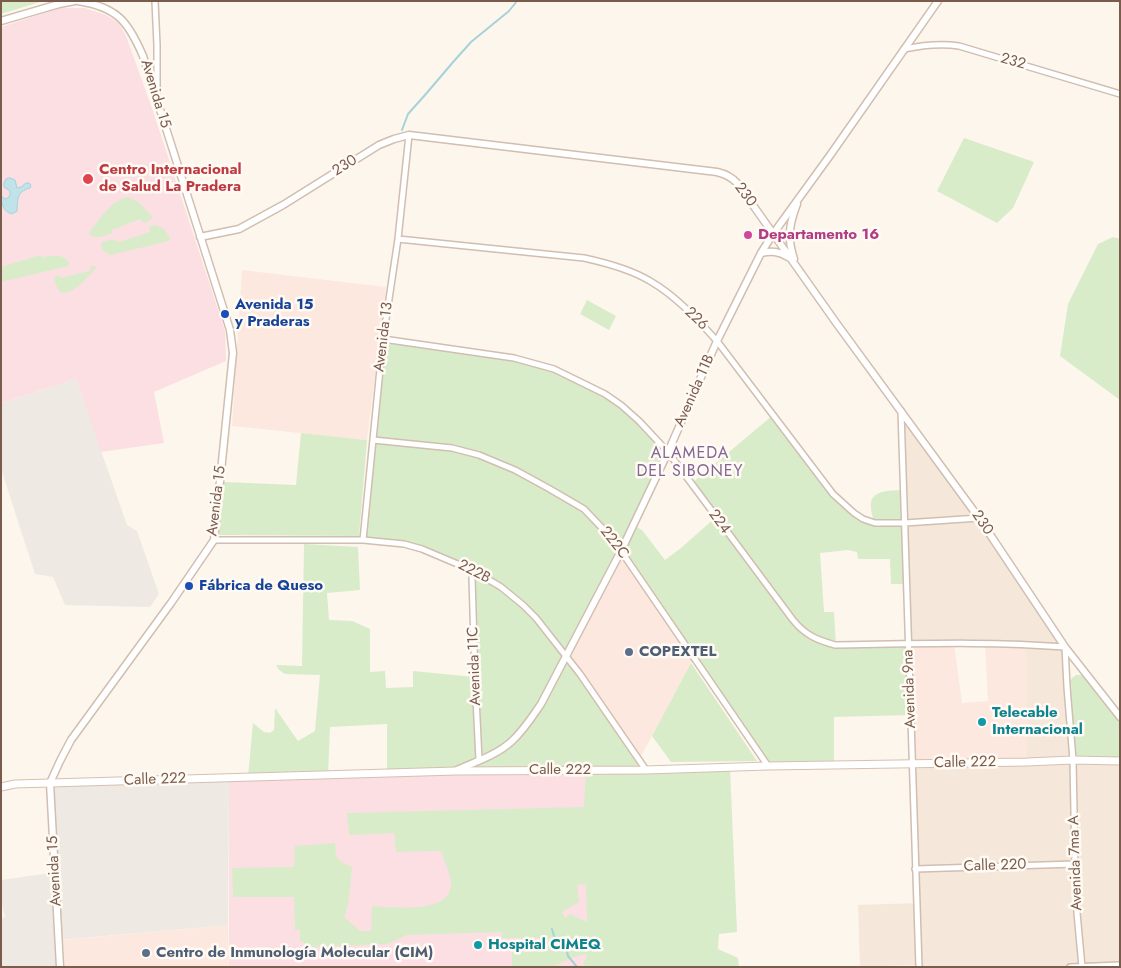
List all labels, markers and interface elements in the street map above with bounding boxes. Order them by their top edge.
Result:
street label: 232 [998,50,1028,74]
street label: Avenida 15 [136,58,174,130]
street label: 230 [329,152,361,180]
place label: Centro Internacional de Salud La Pradera [99,161,242,196]
marker: Centro Internacional de Salud La Pradera [81,172,95,186]
street label: 230 [730,179,760,211]
place label: Departamento 16 [758,226,879,244]
marker: Departamento 16 [742,229,754,241]
place label: Avenida 15 y Praderas [235,296,313,331]
street label: Avenida 13 [371,301,397,373]
street label: 226 [681,304,711,334]
marker: Avenida 15 y Praderas [219,308,231,320]
street label: Avenida 11B [671,352,719,430]
district label: ALAMEDA DEL SIBONEY [635,444,745,482]
street label: Avenida 15 [204,465,230,537]
street label: 224 [704,506,734,538]
street label: 230 [967,507,997,539]
street label: 222C [596,523,632,563]
street label: 222B [455,556,493,588]
place label: Fábrica de Queso [199,577,323,595]
marker: Fábrica de Queso [183,580,195,592]
street label: Avenida 11C [465,626,485,706]
place label: COPEXTEL [639,643,716,661]
marker: COPEXTEL [623,646,635,658]
street label: Avenida 9na [900,649,920,729]
place label: Telecable Internacional [992,704,1083,739]
marker: Telecable Internacional [976,716,988,728]
street label: Calle 222 [934,753,996,773]
street label: Calle 222 [529,761,591,779]
street label: Calle 222 [124,770,186,790]
street label: Avenida 7ma A [1065,815,1087,911]
street label: Avenida 15 [44,835,66,907]
street label: Calle 220 [963,856,1027,876]
place label: Hospital CIMEQ [488,936,601,954]
marker: Hospital CIMEQ [472,939,484,951]
place label: Centro de Inmunología Molecular (CIM) [156,944,433,962]
marker: Centro de Inmunología Molecular (CIM) [140,947,152,959]

